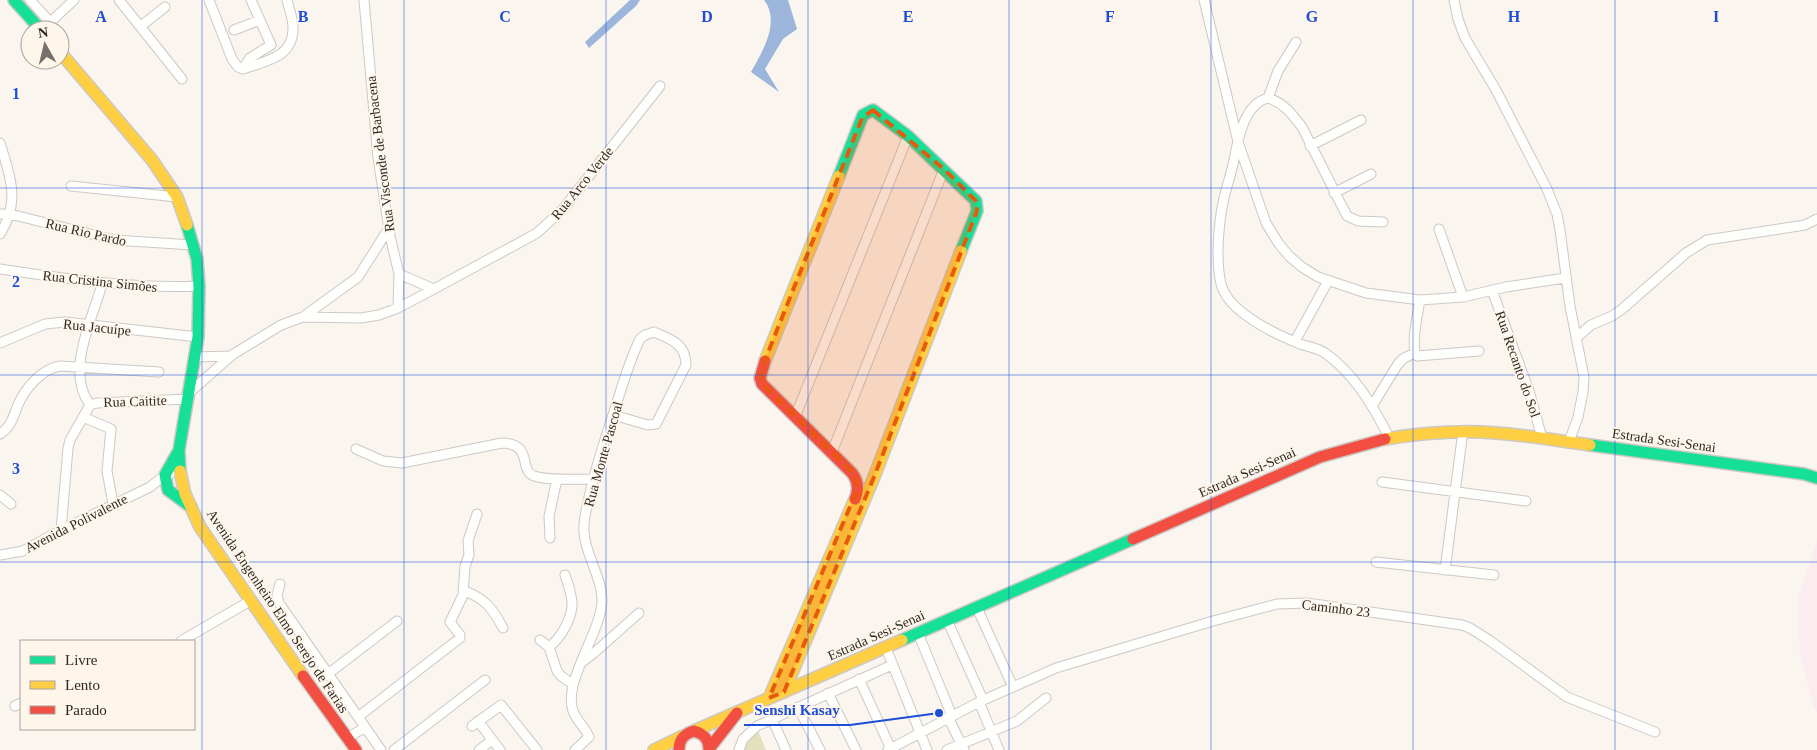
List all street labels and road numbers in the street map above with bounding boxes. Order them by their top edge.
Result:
street label: Rua Visconde de Barbacena [363,74,398,233]
street label: Rua Arco Verde [549,144,616,223]
street label: Rua Rio Pardo [44,216,128,249]
street label: Rua Cristina Simões [42,268,158,295]
street label: Rua Recanto do Sol [1492,309,1543,419]
street label: Rua Jacuípe [62,316,132,339]
street label: Rua Caitite [103,393,167,410]
street label: Rua Monte Pascoal [581,400,626,509]
street label: Estrada Sesi-Senai [1611,426,1717,455]
street label: Estrada Sesi-Senai [1196,444,1298,501]
street label: Avenida Polivalente [23,491,130,556]
street label: Avenida Engenheiro Elmo Serejo de Farias [204,507,351,716]
street label: Caminho 23 [1301,597,1371,620]
street label: Estrada Sesi-Senai [825,607,927,664]

